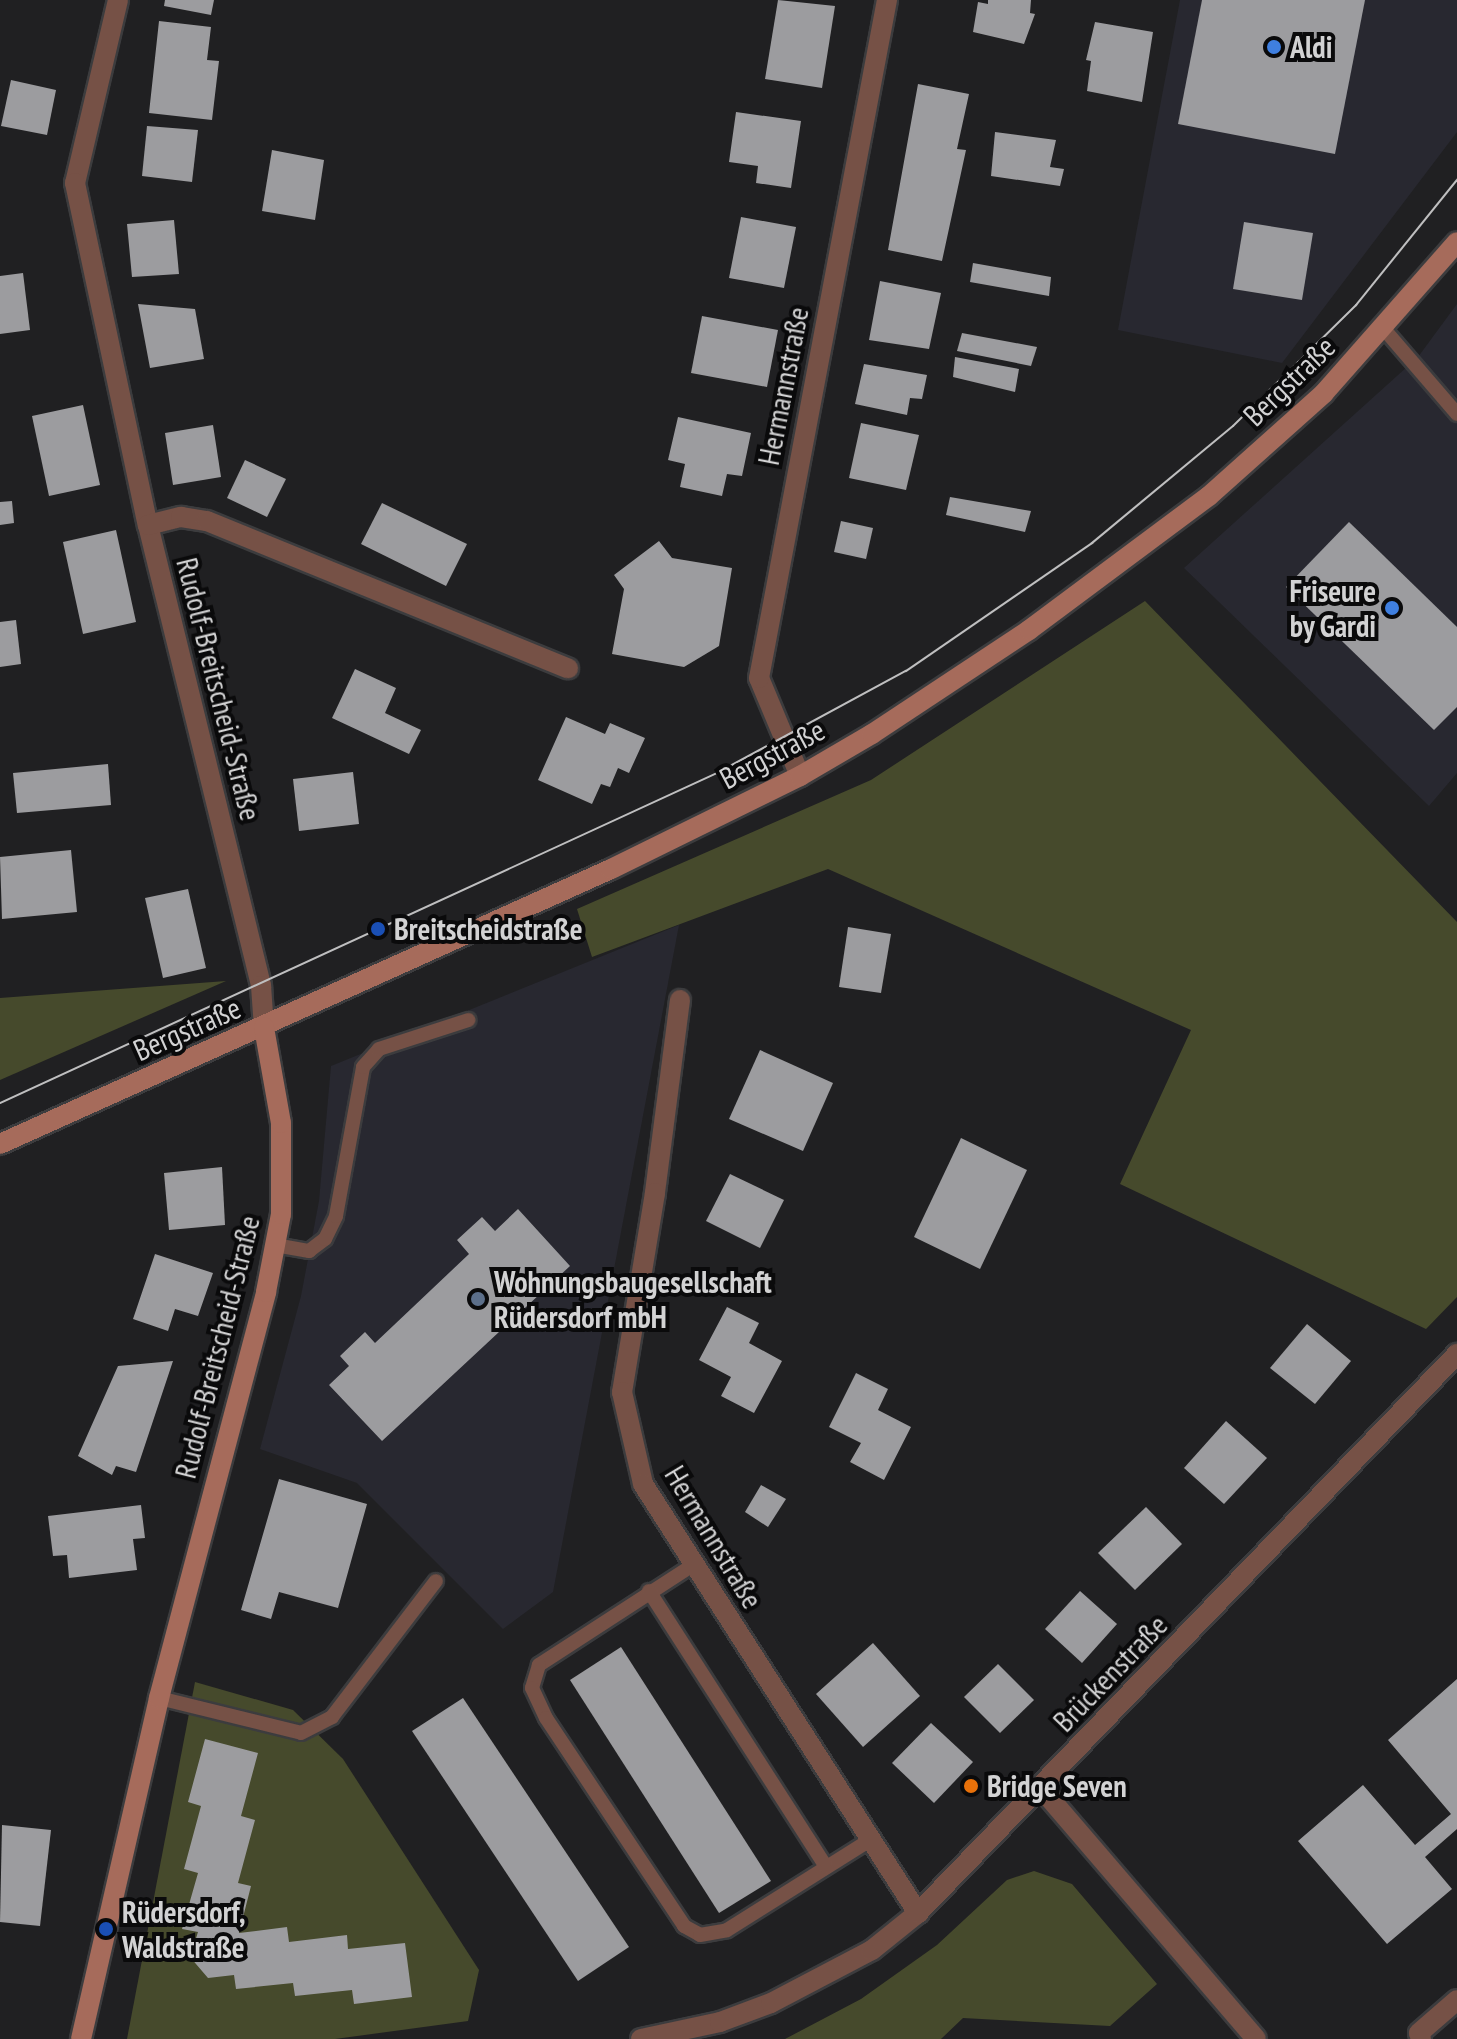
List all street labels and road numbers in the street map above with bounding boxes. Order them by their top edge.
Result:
street label: Hermannstraße [750,304,816,468]
street label: Bergstraße [1236,329,1342,433]
street label: Rudolf-Breitscheid-Straße [169,554,269,824]
street label: Bergstraße [714,712,830,796]
street label: Bergstraße [128,990,246,1068]
street label: Rudolf-Breitscheid-Straße [167,1212,267,1482]
street label: Hermannstraße [657,1459,771,1615]
street label: Brückenstraße [1045,1607,1175,1739]

